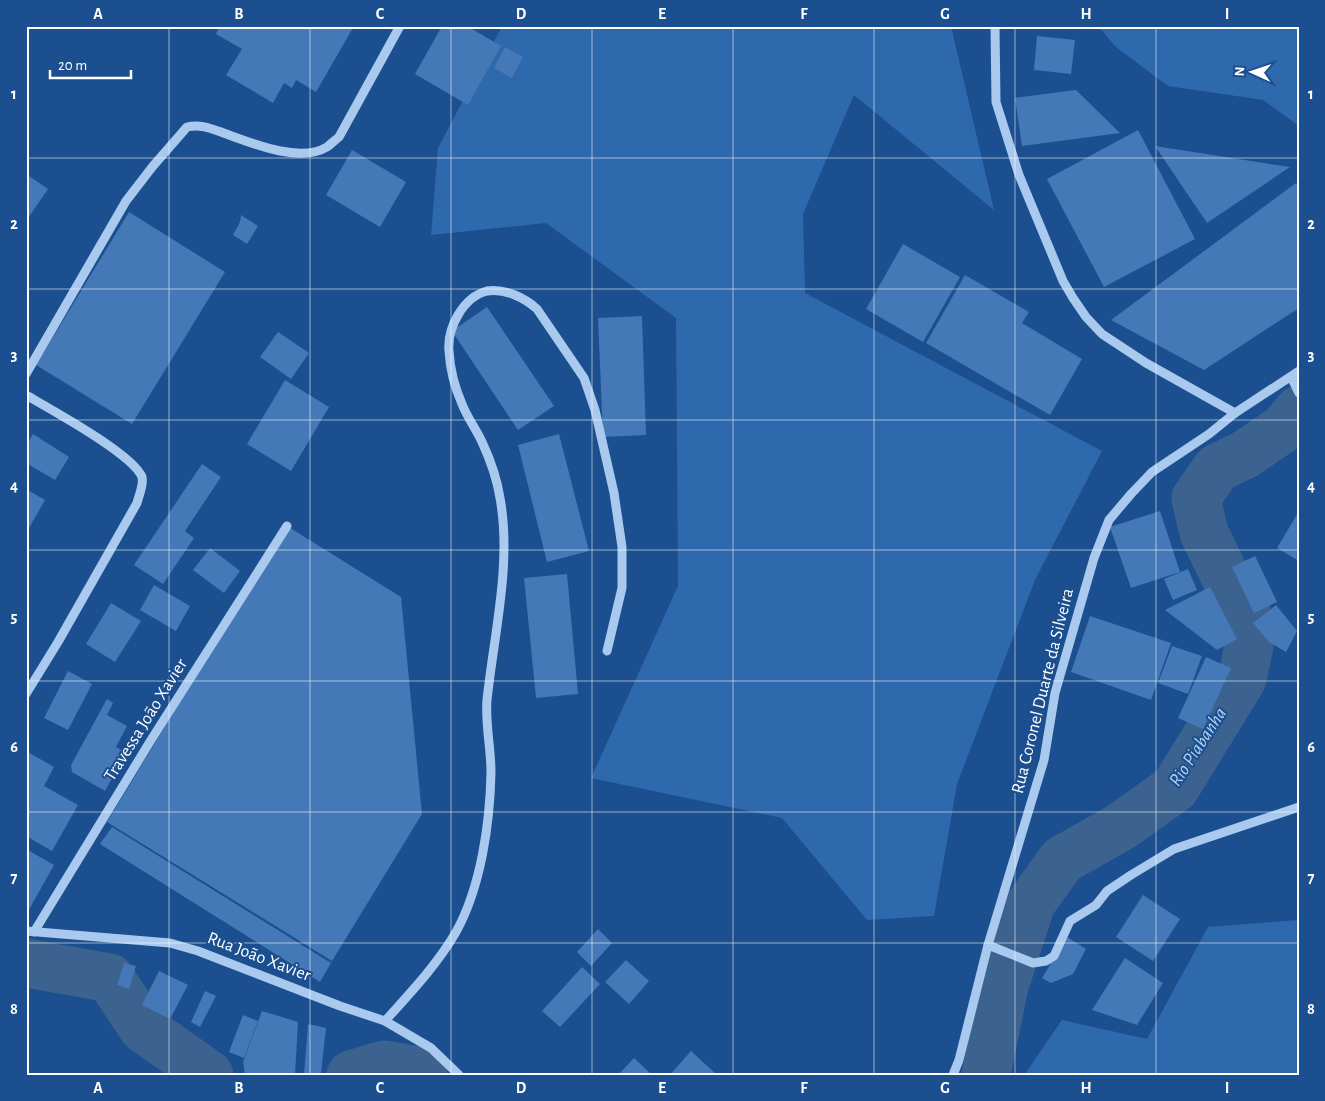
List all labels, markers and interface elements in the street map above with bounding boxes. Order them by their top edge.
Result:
text: A [93,6,103,22]
text: B [234,6,244,22]
text: C [376,6,385,22]
text: D [516,6,527,22]
text: E [658,6,666,22]
text: F [800,6,808,22]
text: G [940,6,950,22]
text: H [1080,6,1092,22]
text: I [1225,6,1229,22]
scale bar [50,48,131,80]
north arrow [1228,48,1278,98]
text: 20 m [58,58,87,73]
text: N [1233,66,1247,77]
text: 1 [11,86,17,102]
text: 1 [1308,86,1314,102]
text: 2 [10,216,18,232]
text: 2 [1307,216,1315,232]
text: 3 [11,347,18,363]
text: 3 [1308,347,1315,363]
text: 4 [10,478,18,494]
text: 4 [1307,478,1315,494]
street label: Rua Coronel Duarte da Silveira [1009,587,1077,795]
text: 5 [11,609,18,625]
text: 5 [1308,609,1315,625]
street label: Travessa João Xavier [101,656,191,784]
water label: Rio Piabanha [1166,704,1230,790]
text: 6 [10,739,18,755]
text: 6 [1307,739,1315,755]
text: 7 [11,870,18,886]
text: 7 [1308,870,1315,886]
street label: Rua João Xavier [205,929,313,985]
text: 8 [10,1001,18,1017]
text: 8 [1307,1001,1315,1017]
text: A [93,1080,103,1096]
text: B [234,1080,244,1096]
text: C [376,1080,385,1096]
text: D [516,1080,527,1096]
text: E [658,1080,666,1096]
text: F [800,1080,808,1096]
text: G [940,1080,950,1096]
text: H [1080,1080,1092,1096]
text: I [1225,1080,1229,1096]

